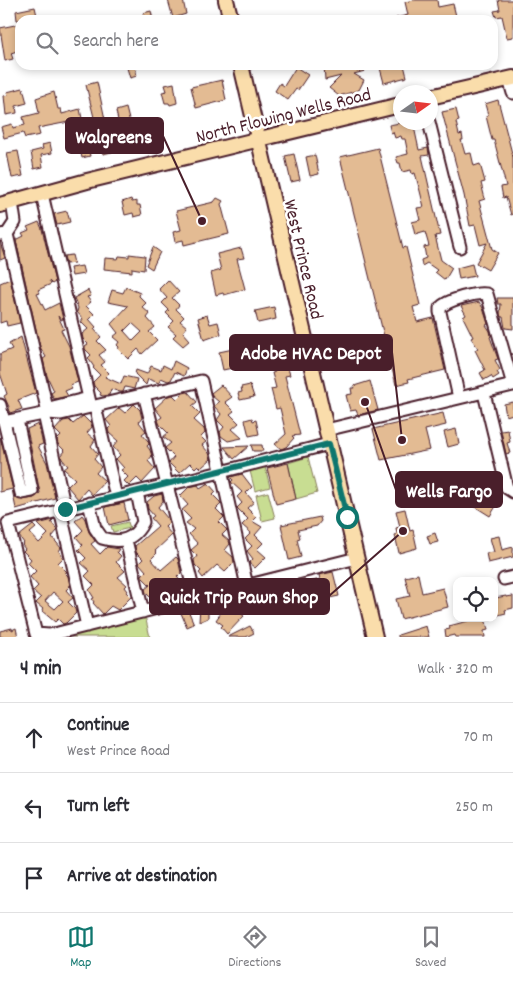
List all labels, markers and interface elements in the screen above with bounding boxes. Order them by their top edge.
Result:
search box [15,15,498,70]
icon: search [33,29,61,57]
text: Search here [73,29,159,56]
street label: North Flowing Wells Road [193,83,374,152]
north arrow [393,85,438,130]
callout: Walgreens [66,118,163,153]
text: Walgreens [75,125,153,153]
street label: West Prince Road [275,197,329,322]
callout: Adobe HVAC Depot [230,335,392,370]
text: Adobe HVAC Depot [240,341,382,369]
callout: Wells Fargo [396,472,502,507]
text: Wells Fargo [406,479,492,507]
route end [54,498,77,521]
route start [336,506,359,529]
map controls [453,577,498,622]
button: locate [453,577,498,622]
callout: Quick Trip Pawn Shop [150,579,329,614]
text: Quick Trip Pawn Shop [160,585,318,613]
text: 4 min [20,655,62,685]
text: Walk · 320 m [417,658,493,681]
text: Continue [67,713,129,740]
icon: ahead [20,724,48,752]
text: 70 m [463,726,493,749]
text: West Prince Road [67,740,170,763]
icon: left [20,794,48,822]
text: Turn left [67,794,130,821]
text: 250 m [455,796,493,819]
icon: arrive [20,864,48,892]
text: Arrive at destination [67,864,217,891]
tab: Map [67,923,95,973]
tab: Directions [228,923,281,973]
tab: Saved [415,923,446,973]

